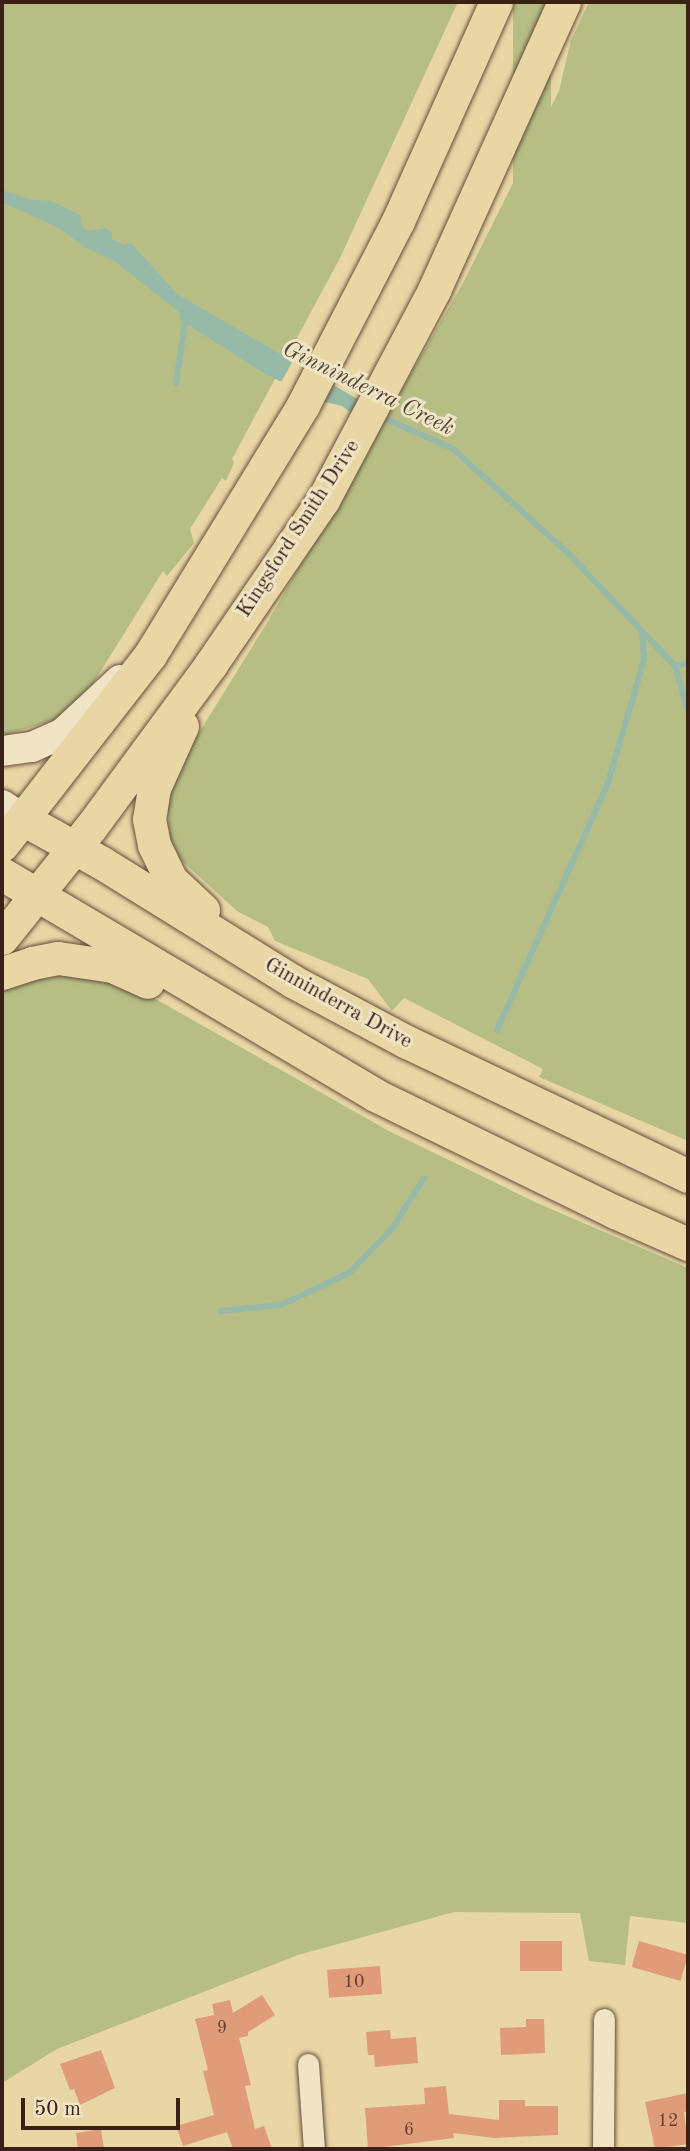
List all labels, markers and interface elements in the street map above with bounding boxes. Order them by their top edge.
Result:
water label: Ginninderra Creek [278,336,458,442]
street label: Kingsford Smith Drive [232,436,366,622]
street label: Ginninderra Drive [260,953,416,1055]
house number: 10 [344,1971,364,1993]
house number: 9 [217,2017,227,2039]
scale bar [24,2084,184,2128]
text: 50 m [34,2099,81,2120]
house number: 12 [658,2110,678,2132]
house number: 6 [404,2119,414,2141]

